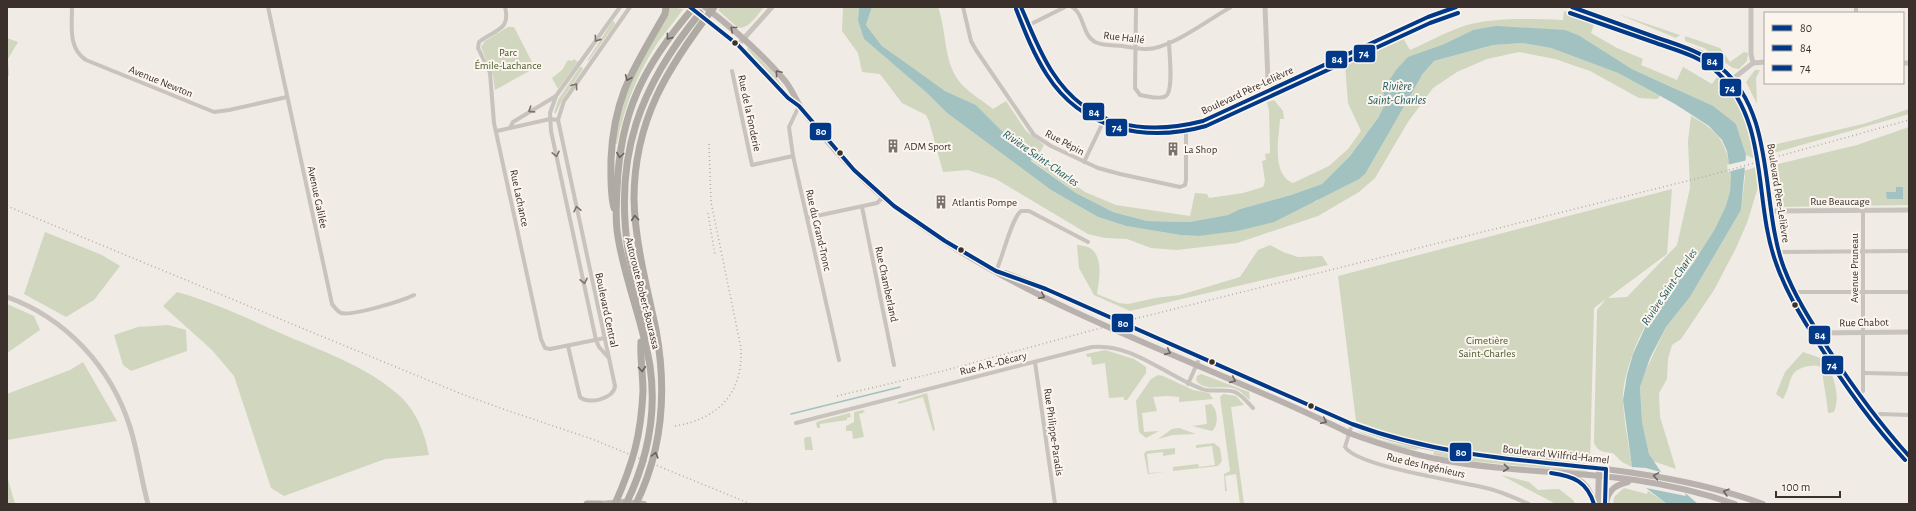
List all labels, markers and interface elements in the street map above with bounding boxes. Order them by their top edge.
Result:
legend [1764,12,1904,84]
text: 80 [1800,22,1812,34]
one-way arrow [730,26,737,33]
street label: Rue Hallé [1103,30,1145,45]
one-way arrow [667,33,674,40]
one-way arrow [594,35,602,42]
unlabelled marker [730,38,740,48]
text: 84 [1800,42,1812,54]
line badge: 74 [1353,44,1376,63]
park label: Parc Émile-Lachance [474,47,542,71]
text: 74 [1359,48,1370,59]
line badge: 84 [1325,50,1348,69]
line badge: 84 [1701,52,1724,71]
text: 84 [1332,54,1343,65]
text: 84 [1707,56,1718,67]
text: 74 [1800,62,1811,74]
street label: Avenue Newton [127,64,194,99]
street label: Boulevard Père-Lelièvre [1199,64,1295,117]
one-way arrow [776,71,783,78]
street label: Rue de la Fonderie [736,74,763,152]
one-way arrow [625,75,633,82]
line badge: 74 [1719,78,1742,97]
water label: Rivière Saint-Charles [1368,80,1426,106]
one-way arrow [570,83,578,90]
text: 74 [1725,83,1736,94]
line badge: 84 [1082,102,1105,121]
one-way arrow [529,105,536,112]
text: 84 [1089,107,1100,118]
line badge: 74 [1105,118,1128,137]
line badge: 80 [809,122,832,141]
text: 74 [1112,122,1123,133]
text: 80 [815,126,827,137]
water label: Rivière Saint-Charles [1001,127,1081,189]
street label: Rue Pépin [1043,128,1086,157]
building icon: ADM Sport [885,138,901,154]
place label: ADM Sport [904,141,952,152]
building icon: La Shop [1165,141,1181,157]
street label: Boulevard Père-Lelièvre [1765,143,1792,243]
place label: La Shop [1184,144,1218,155]
unlabelled marker [835,148,845,158]
one-way arrow [552,151,560,157]
one-way arrow [616,152,625,158]
street label: Avenue Galilée [306,165,330,229]
street label: Rue Lachance [508,169,531,228]
street label: Rue du Grand-Tronc [804,188,833,273]
building icon: Atlantis Pompe [933,194,949,210]
street label: Rue Beaucage [1810,196,1870,207]
place label: Atlantis Pompe [952,197,1017,208]
one-way arrow [573,206,581,213]
one-way arrow [631,215,640,221]
street label: Avenue Pruneau [1849,233,1860,303]
street label: Autoroute Robert-Bourassa [623,236,662,350]
street label: Rue Chamberland [873,245,900,323]
unlabelled marker [956,245,966,255]
water label: Rivière Saint-Charles [1639,246,1699,327]
street label: Boulevard Central [593,272,620,348]
one-way arrow [579,278,587,284]
one-way arrow [1038,291,1046,299]
unlabelled marker [1790,300,1800,310]
line badge: 80 [1111,313,1134,333]
street label: Rue Chabot [1839,317,1889,328]
text: 80 [1117,318,1129,329]
line badge: 84 [1808,325,1831,345]
text: 84 [1815,330,1826,341]
park label: Cimetière Saint-Charles [1459,335,1515,359]
one-way arrow [1164,347,1172,355]
street label: Rue A.R.-Décary [959,350,1028,377]
line badge: 74 [1821,355,1844,375]
unlabelled marker [1207,357,1217,367]
text: 74 [1827,360,1838,371]
one-way arrow [638,366,647,372]
one-way arrow [1229,376,1236,384]
street label: Rue Philippe-Paradis [1042,387,1065,477]
unlabelled marker [1306,401,1316,411]
one-way arrow [1320,416,1328,423]
line badge: 80 [1449,442,1472,462]
street label: Boulevard Wilfrid-Hamel [1502,443,1610,466]
text: 80 [1455,447,1467,458]
one-way arrow [650,451,659,458]
street label: Rue des Ingénieurs [1385,451,1466,480]
one-way arrow [1503,463,1509,472]
one-way arrow [1652,473,1659,481]
scale bar [1776,473,1840,499]
text: 100 m [1782,481,1810,493]
one-way arrow [1723,488,1730,497]

